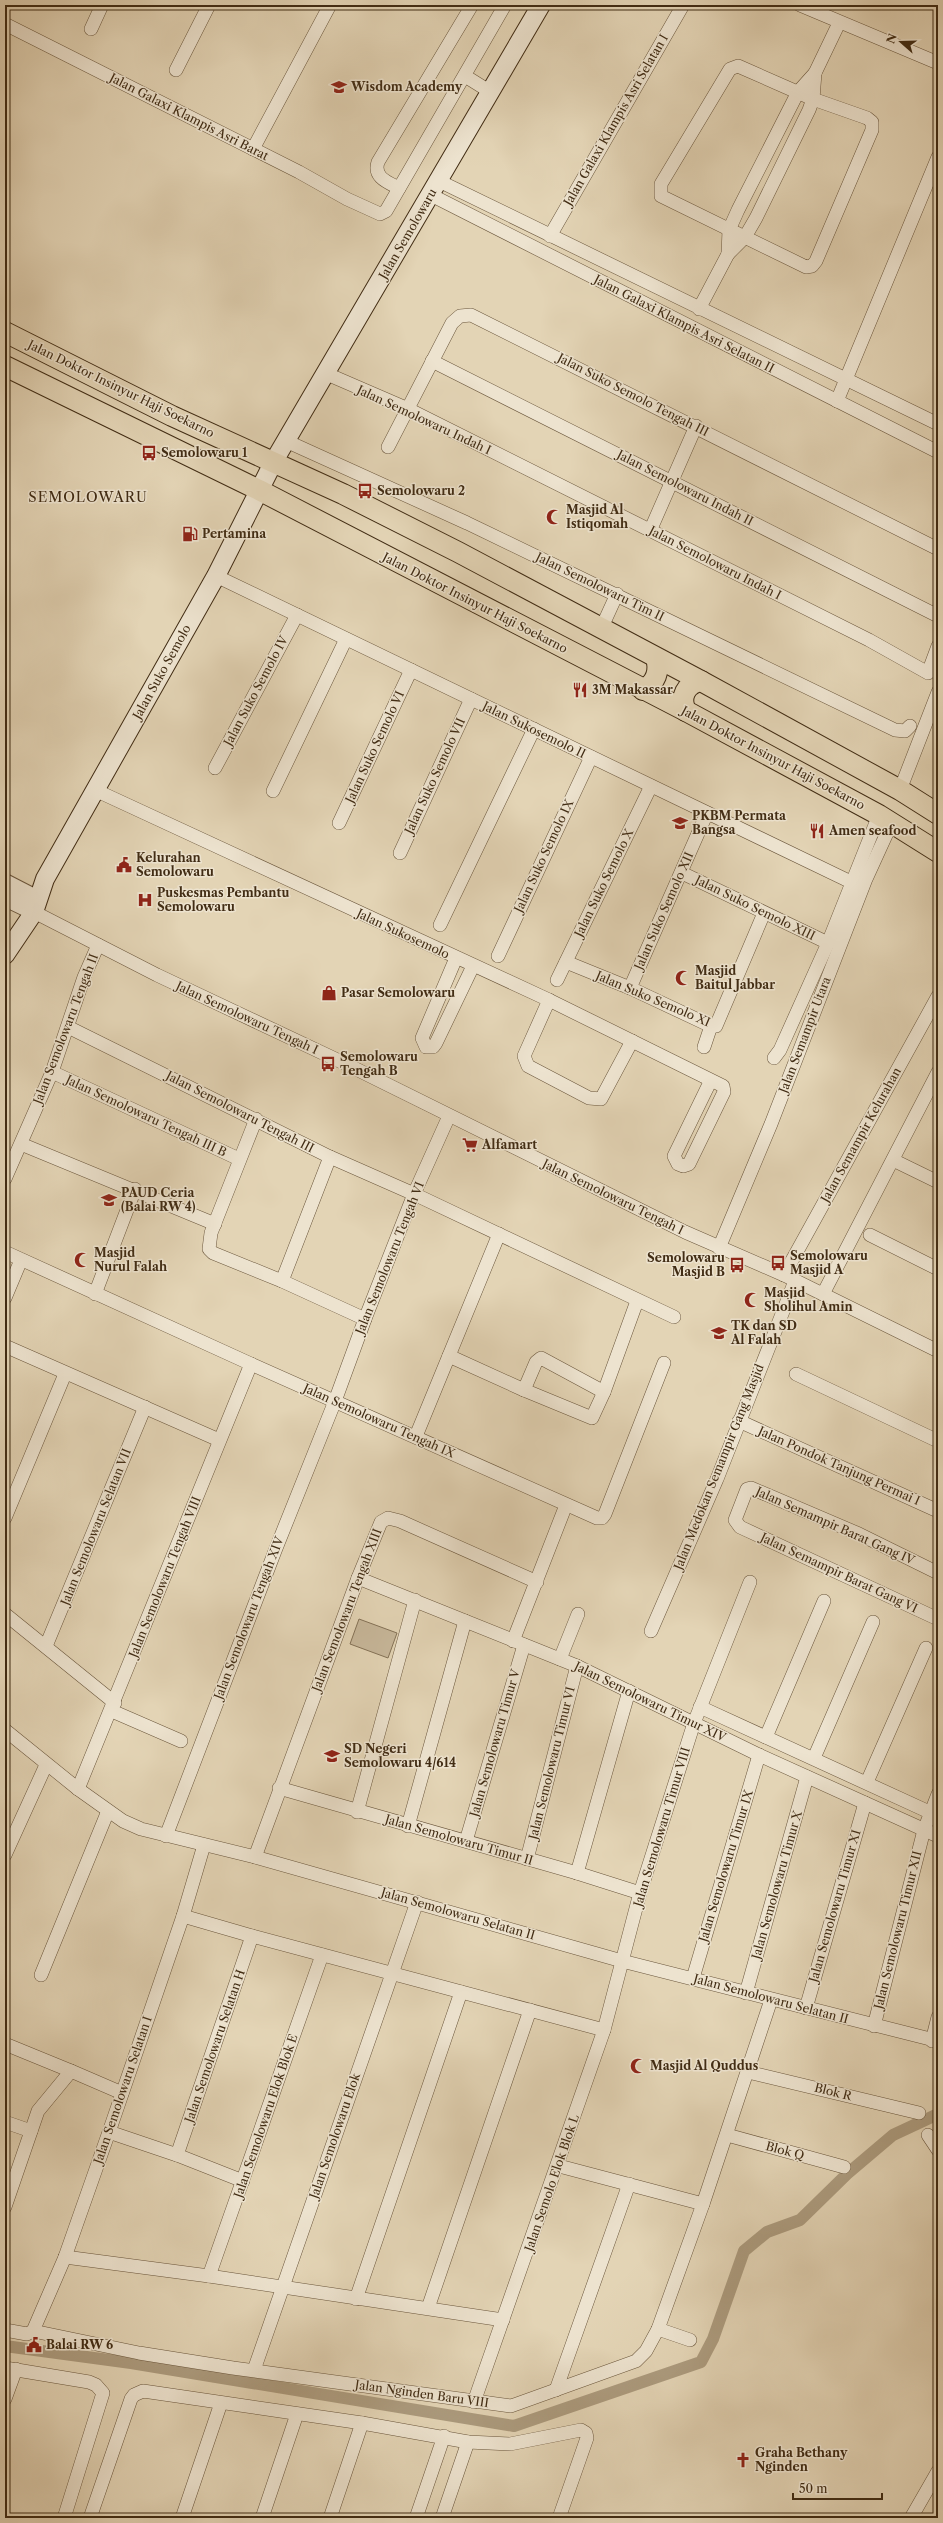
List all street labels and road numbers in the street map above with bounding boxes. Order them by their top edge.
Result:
street label: Jalan Galaxi Klampis Asri Selatan I [559,31,671,210]
street label: Jalan Galaxi Klampis Asri Barat [105,69,272,164]
street label: Jalan Semolowaru [374,185,440,284]
street label: Jalan Galaxi Klampis Asri Selatan II [590,270,777,376]
street label: Jalan Doktor Insinyur Haji Soekarno [24,336,217,440]
street label: Jalan Suko Semolo Tengah III [553,349,711,439]
street label: Jalan Semolowaru Indah I [353,381,494,457]
street label: Jalan Semolowaru Indah II [613,446,756,529]
street label: Jalan Semolowaru Indah I [645,522,784,602]
street label: Jalan Doktor Insinyur Haji Soekarno [378,548,570,656]
street label: Jalan Semolowaru Tim II [532,548,667,624]
street label: Jalan Suko Semolo [128,622,194,723]
street label: Jalan Suko Semolo IV [219,633,291,750]
street label: Jalan Suko Semolo VI [341,688,407,807]
street label: Jalan Sukosemolo II [478,697,588,761]
street label: Jalan Doktor Insinyur Haji Soekarno [677,702,868,812]
street label: Jalan Suko Semolo VII [400,715,468,838]
street label: Jalan Suko Semolo IX [510,796,577,917]
street label: Jalan Suko Semolo X [570,826,636,941]
street label: Jalan Suko Semolo XII [630,850,696,974]
street label: Jalan Suko Semolo XIII [691,871,818,943]
street label: Jalan Sukosemolo [353,905,452,962]
street label: Jalan Semolowaru Tengah II [29,952,101,1108]
street label: Jalan Suko Semolo XI [592,967,713,1029]
street label: Jalan Semampir Utara [775,974,834,1097]
street label: Jalan Semolowaru Tengah I [172,977,321,1057]
street label: Jalan Semampir Kelurahan [816,1064,904,1207]
street label: Jalan Semolowaru Tengah III [162,1067,317,1156]
street label: Jalan Semolowaru Tengah III B [62,1071,229,1159]
street label: Jalan Semolowaru Tengah I [538,1155,686,1237]
street label: Jalan Semolowaru Tengah VI [351,1179,427,1338]
street label: Jalan Medokan Semampir Gang Masjid [670,1361,767,1574]
street label: Jalan Semolowaru Tengah IX [299,1379,458,1461]
street label: Jalan Pondok Tanjung Permai I [754,1422,922,1508]
street label: Jalan Semolowaru Selatan VII [56,1446,134,1609]
street label: Jalan Semampir Barat Gang IV [752,1483,917,1568]
street label: Jalan Semolowaru Tengah VIII [125,1494,204,1661]
street label: Jalan Semolowaru Tengah XIII [308,1526,385,1695]
street label: Jalan Semampir Barat Gang VI [756,1529,920,1616]
street label: Jalan Semolowaru Tengah XIV [210,1534,287,1703]
street label: Jalan Semolowaru Timur XIV [570,1657,729,1745]
street label: Jalan Semolowaru Timur V [466,1667,523,1820]
street label: Jalan Semolowaru Timur VI [525,1685,578,1843]
street label: Jalan Semolowaru Timur VIII [629,1745,693,1910]
street label: Jalan Semolowaru Timur IX [695,1787,756,1946]
street label: Jalan Semolowaru Timur X [748,1808,805,1963]
street label: Jalan Semolowaru Timur II [381,1811,535,1868]
street label: Jalan Semolowaru Timur XI [805,1828,864,1986]
street label: Jalan Semolowaru Timur XII [870,1849,924,2013]
street label: Jalan Semolowaru Selatan II [377,1884,537,1943]
street label: Jalan Semolowaru Selatan H [181,1967,248,2126]
street label: Jalan Semolowaru Selatan II [690,1970,850,2026]
street label: Jalan Semolowaru Selatan I [90,2014,155,2168]
street label: Jalan Semolowaru Elok Blok E [230,2032,301,2202]
street label: Jalan Semolowaru Elok [305,2070,363,2202]
street label: Blok R [813,2080,855,2104]
street label: Jalan Semolo Elok Blok L [520,2112,582,2255]
street label: Blok Q [764,2138,806,2163]
street label: Jalan Nginden Baru VIII [352,2376,490,2410]

